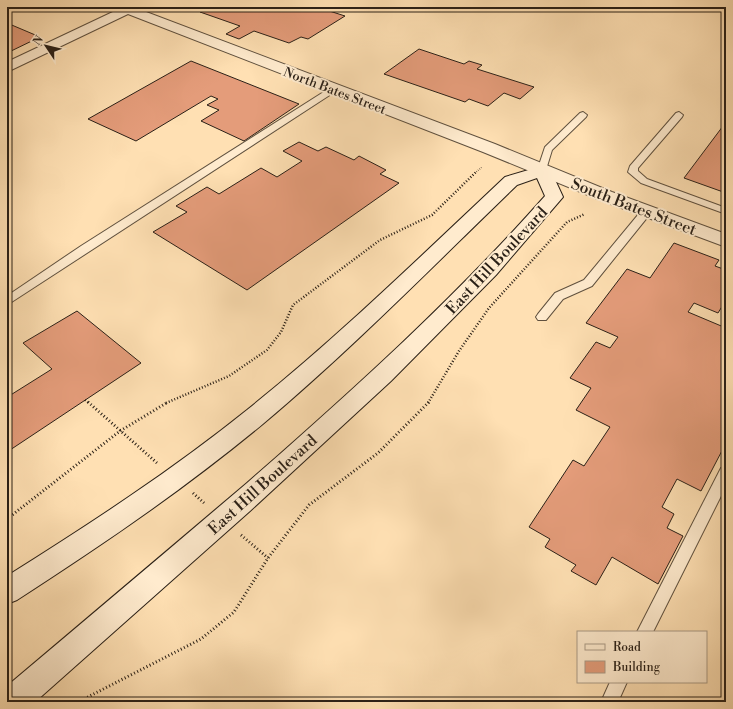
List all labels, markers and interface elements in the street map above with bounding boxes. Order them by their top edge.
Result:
north arrow [26,26,66,66]
text: N [30,33,47,48]
street label: North Bates Street [281,64,388,118]
street label: South Bates Street [568,174,699,240]
street label: East Hill Boulevard [442,203,552,319]
street label: East Hill Boulevard [204,430,321,539]
legend [577,631,707,683]
text: Road [613,640,641,655]
text: Building [612,660,661,675]

